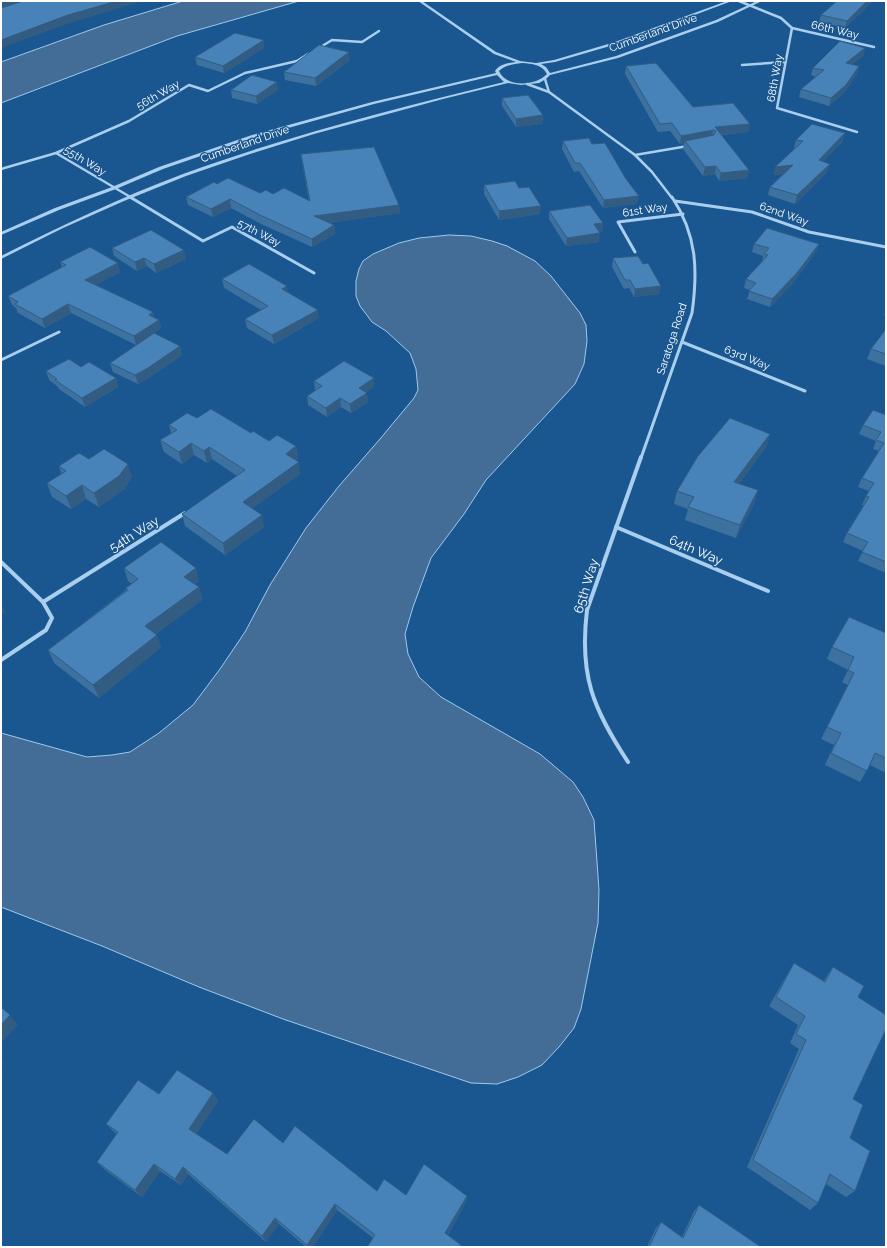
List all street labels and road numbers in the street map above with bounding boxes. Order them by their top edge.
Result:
street label: Cumberland Drive [607,11,699,55]
street label: 66th Way [810,18,860,42]
street label: 68th Way [764,53,786,103]
street label: 56th Way [134,77,182,113]
street label: Cumberland Drive [199,123,291,165]
street label: 55th Way [61,143,109,179]
street label: 61st Way [622,200,668,220]
street label: 62nd Way [758,200,810,228]
street label: 57th Way [235,217,283,249]
street label: Saratoga Road [654,301,690,376]
street label: 63rd Way [722,343,772,373]
street label: 54th Way [106,513,162,555]
street label: 64th Way [667,532,725,568]
street label: 65th Way [571,557,601,615]

